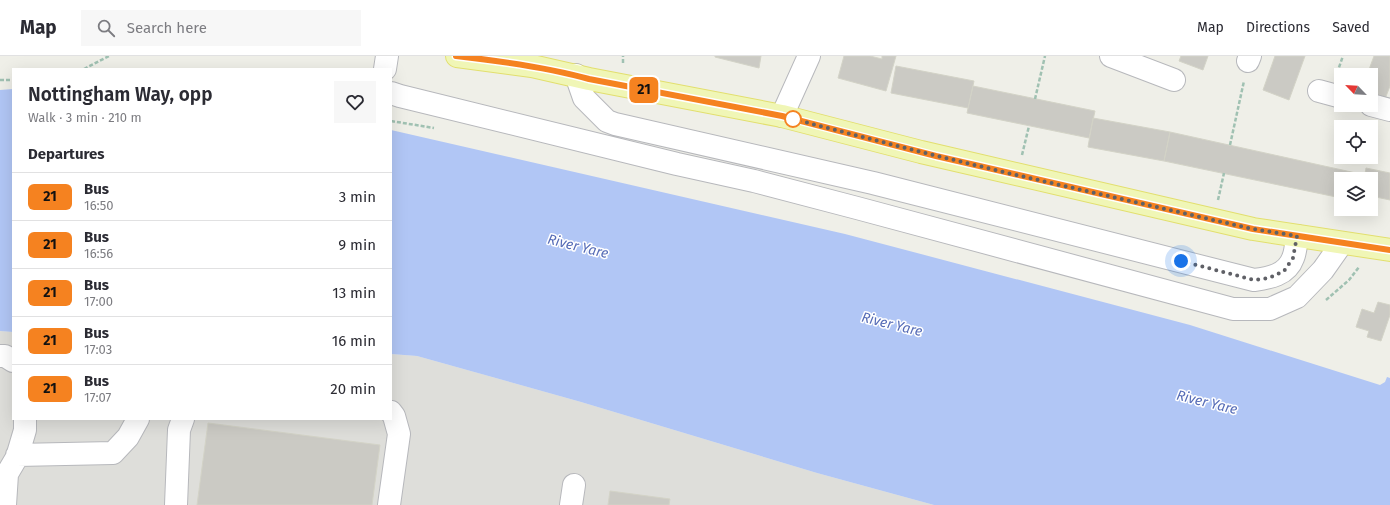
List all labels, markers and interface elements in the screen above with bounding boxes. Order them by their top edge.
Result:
search box [81,10,361,46]
text: Map [20,16,57,39]
icon: search [95,17,117,39]
text: Search here [127,19,207,37]
text: Map [1197,19,1224,36]
text: Directions [1246,19,1310,36]
text: Saved [1332,19,1370,36]
north arrow [1334,68,1378,112]
map controls [1334,68,1378,216]
line badge: 21 [626,77,662,103]
button: heart [334,81,376,123]
text: 21 [637,81,651,98]
text: Nottingham Way, opp [28,83,213,106]
text: Walk · 3 min · 210 m [28,110,142,125]
unlabelled marker [784,110,802,128]
button: locate [1334,120,1378,164]
text: Departures [28,145,105,163]
button: layers [1334,172,1378,216]
text: Bus [84,180,109,198]
text: 21 [43,188,57,205]
text: 3 min [339,188,376,206]
text: 16:50 [84,198,114,213]
text: Bus [84,228,109,246]
water label: River Yare [546,231,610,262]
text: 21 [43,236,57,253]
text: 9 min [338,236,376,254]
text: 16:56 [84,246,113,261]
your location [1171,251,1191,271]
text: Bus [84,276,109,294]
text: 21 [43,284,57,301]
text: 13 min [332,284,376,302]
text: 17:00 [84,294,113,309]
water label: River Yare [860,309,924,340]
text: Bus [84,324,109,342]
text: 21 [43,332,57,349]
text: 16 min [332,332,376,350]
text: 17:03 [84,342,112,357]
text: Bus [84,372,109,390]
text: 21 [43,380,57,397]
text: 20 min [330,380,376,398]
water label: River Yare [1175,387,1239,418]
text: 17:07 [84,390,111,405]

